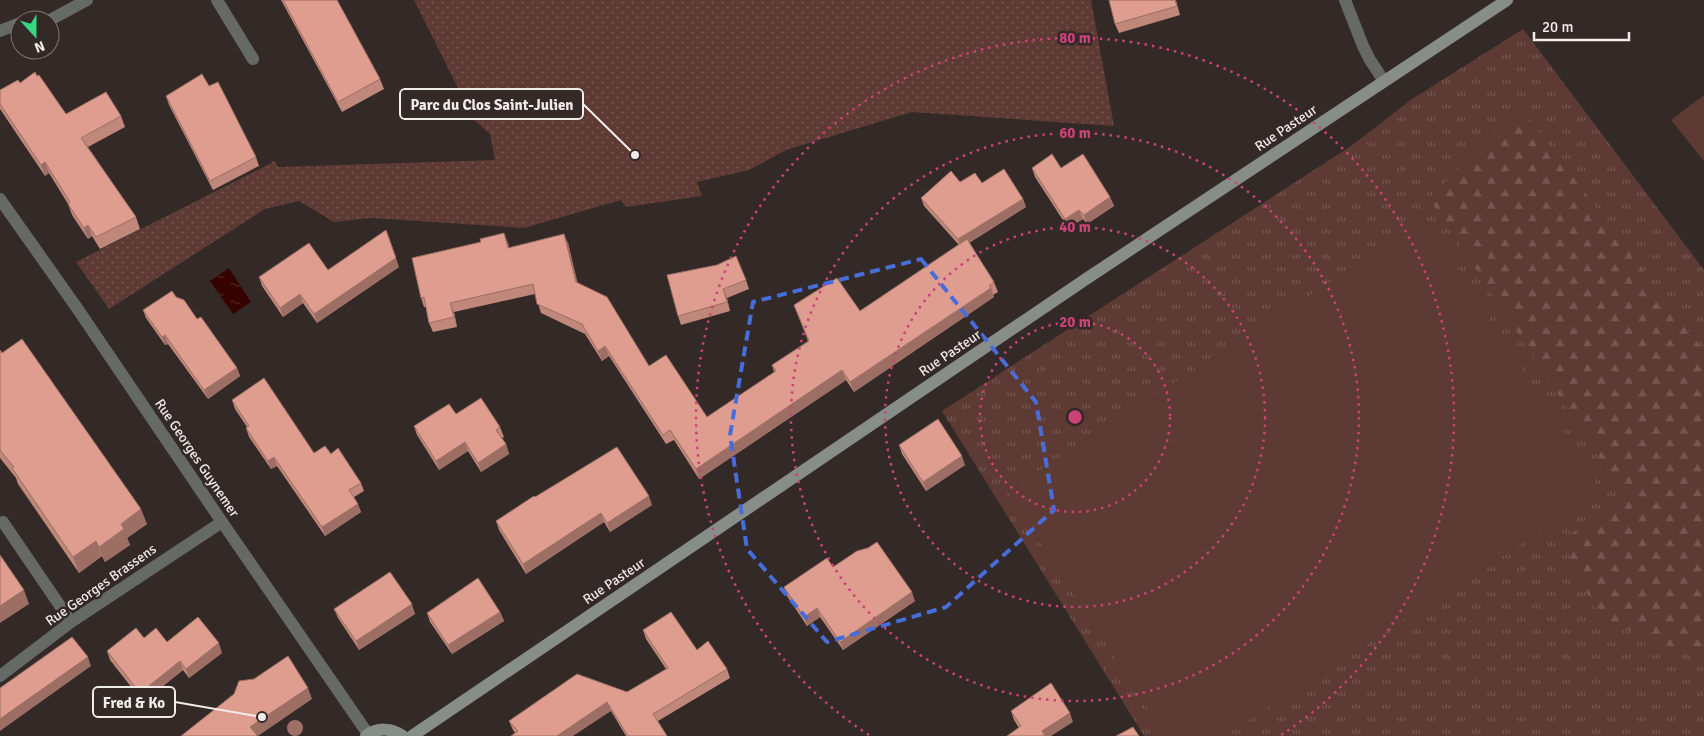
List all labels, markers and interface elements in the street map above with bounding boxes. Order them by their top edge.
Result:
north arrow [10,10,60,60]
scale bar [1534,10,1629,42]
text: 20 m [1542,18,1573,36]
text: 80 m [1059,29,1091,47]
text: N [32,37,47,56]
callout: Parc du Clos Saint-Julien [400,89,583,119]
text: Parc du Clos Saint-Julien [410,96,574,114]
street label: Rue Pasteur [1252,101,1321,155]
text: 60 m [1059,124,1091,142]
text: 40 m [1059,218,1091,236]
text: 20 m [1059,313,1091,331]
street label: Rue Pasteur [916,326,985,380]
street label: Rue Georges Guynemer [151,396,243,521]
centre of rings [1066,408,1084,426]
street label: Rue Georges Brassens [42,540,160,630]
street label: Rue Pasteur [580,554,649,608]
callout: Fred & Ko [93,687,175,717]
text: Fred & Ko [103,694,165,712]

